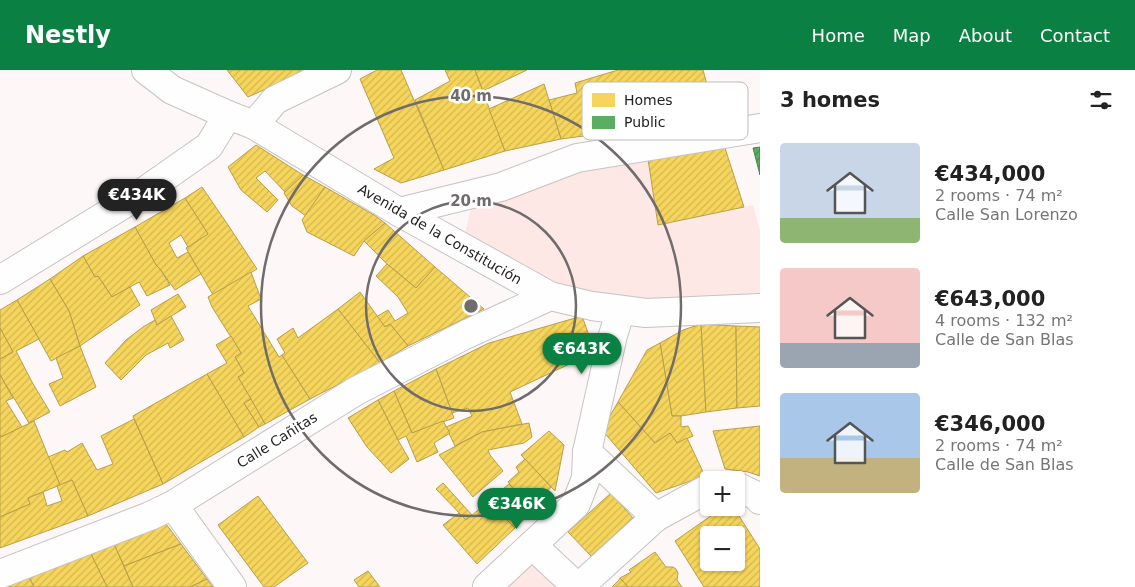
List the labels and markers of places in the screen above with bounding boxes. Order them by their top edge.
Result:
pin: €434K [102,178,172,221]
centre of rings [462,297,480,315]
pin: €643K [547,332,617,375]
pin: €346K [482,488,552,530]

